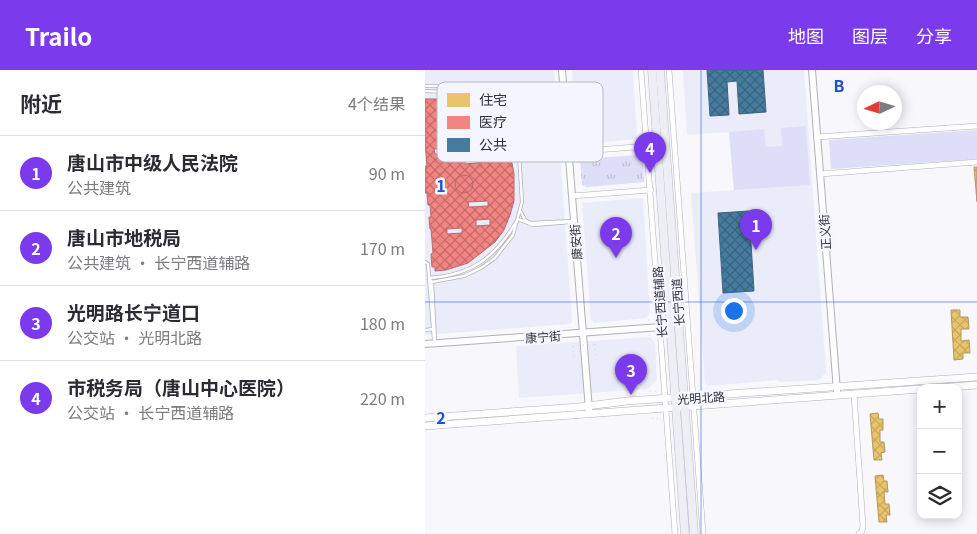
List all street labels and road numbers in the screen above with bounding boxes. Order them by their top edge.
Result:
street label: 正义街 [814,213,834,251]
street label: 康安街 [565,223,585,261]
street label: 长宁西道辅路 [648,265,670,339]
street label: 长宁西道 [667,277,687,327]
street label: 康宁街 [524,326,562,346]
street label: 光明北路 [676,387,726,407]

